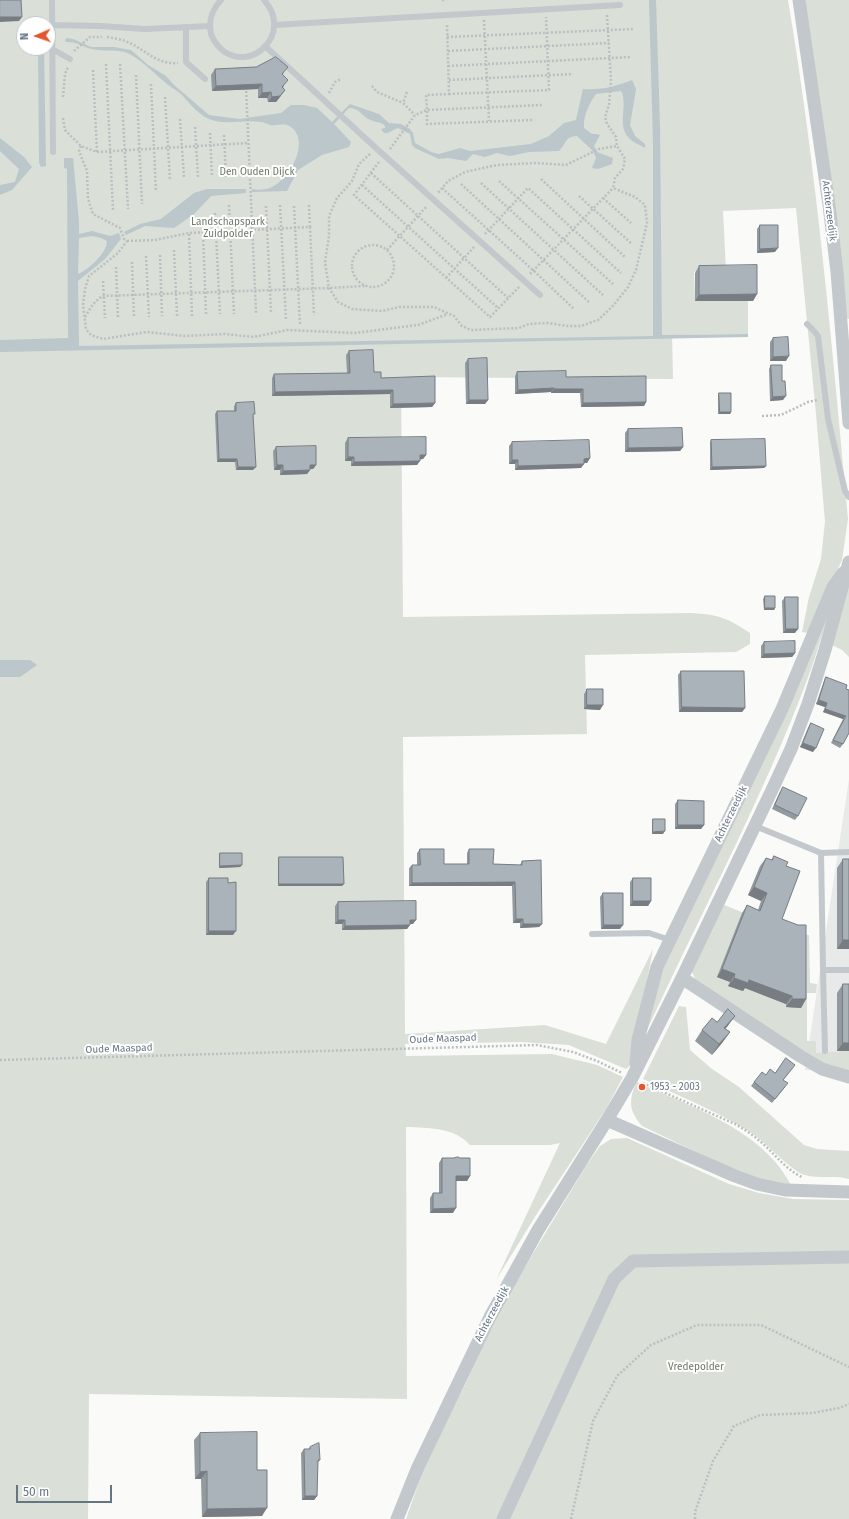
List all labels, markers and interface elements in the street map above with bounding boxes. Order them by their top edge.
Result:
north arrow [16,16,56,56]
text: N [18,33,31,40]
park label: Den Ouden Dijck [219,166,295,178]
street label: Achterzeedijk [819,180,839,242]
park label: Landschapspark Zuidpolder [191,216,265,240]
street label: Achterzeedijk [712,784,750,844]
street label: Oude Maaspad [409,1032,477,1046]
street label: Oude Maaspad [85,1042,153,1056]
place label: 1953 - 2003 [650,1081,700,1093]
marker: 1953 - 2003 [637,1082,647,1092]
street label: Achterzeedijk [472,1284,512,1344]
park label: Vredepolder [668,1361,724,1373]
scale bar [18,1477,114,1503]
text: 50 m [23,1485,49,1499]

